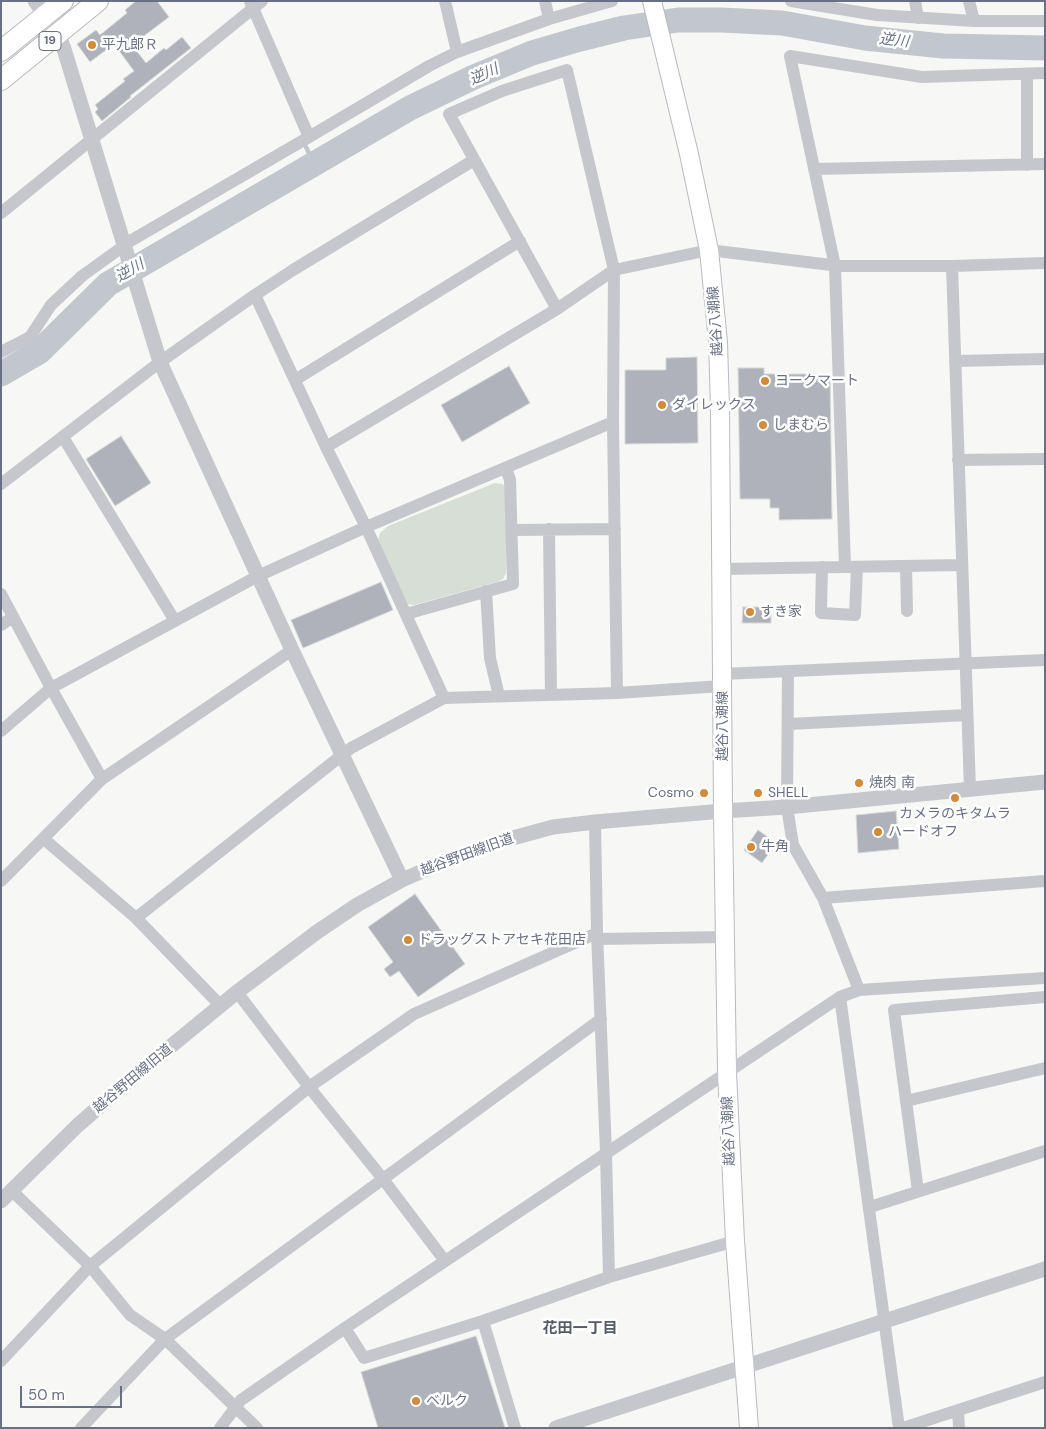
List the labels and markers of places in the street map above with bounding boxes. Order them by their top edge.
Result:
place label: 平九郎Ｒ [102,37,158,53]
marker: 平九郎Ｒ [86,39,98,51]
place label: ヨークマート [775,373,859,389]
marker: ヨークマート [759,375,771,387]
place label: ダイレックス [672,397,756,413]
marker: ダイレックス [656,399,668,411]
place label: しまむら [773,417,829,433]
marker: しまむら [757,419,769,431]
place label: すき家 [760,604,802,620]
marker: すき家 [744,606,756,618]
place label: 焼肉 南 [869,775,915,791]
marker: 焼肉 南 [853,777,865,789]
place label: Cosmo [648,785,694,801]
place label: SHELL [768,785,808,801]
marker: Cosmo [698,787,710,799]
marker: SHELL [752,787,764,799]
marker: カメラのキタムラ [949,792,961,804]
place label: カメラのキタムラ [899,806,1011,822]
place label: ハードオフ [888,824,958,840]
marker: ハードオフ [872,826,884,838]
place label: 牛角 [761,839,789,855]
marker: 牛角 [745,841,757,853]
place label: ドラッグストアセキ花田店 [418,932,586,948]
marker: ドラッグストアセキ花田店 [402,934,414,946]
place label: ベルク [426,1393,468,1409]
marker: ベルク [410,1395,422,1407]

